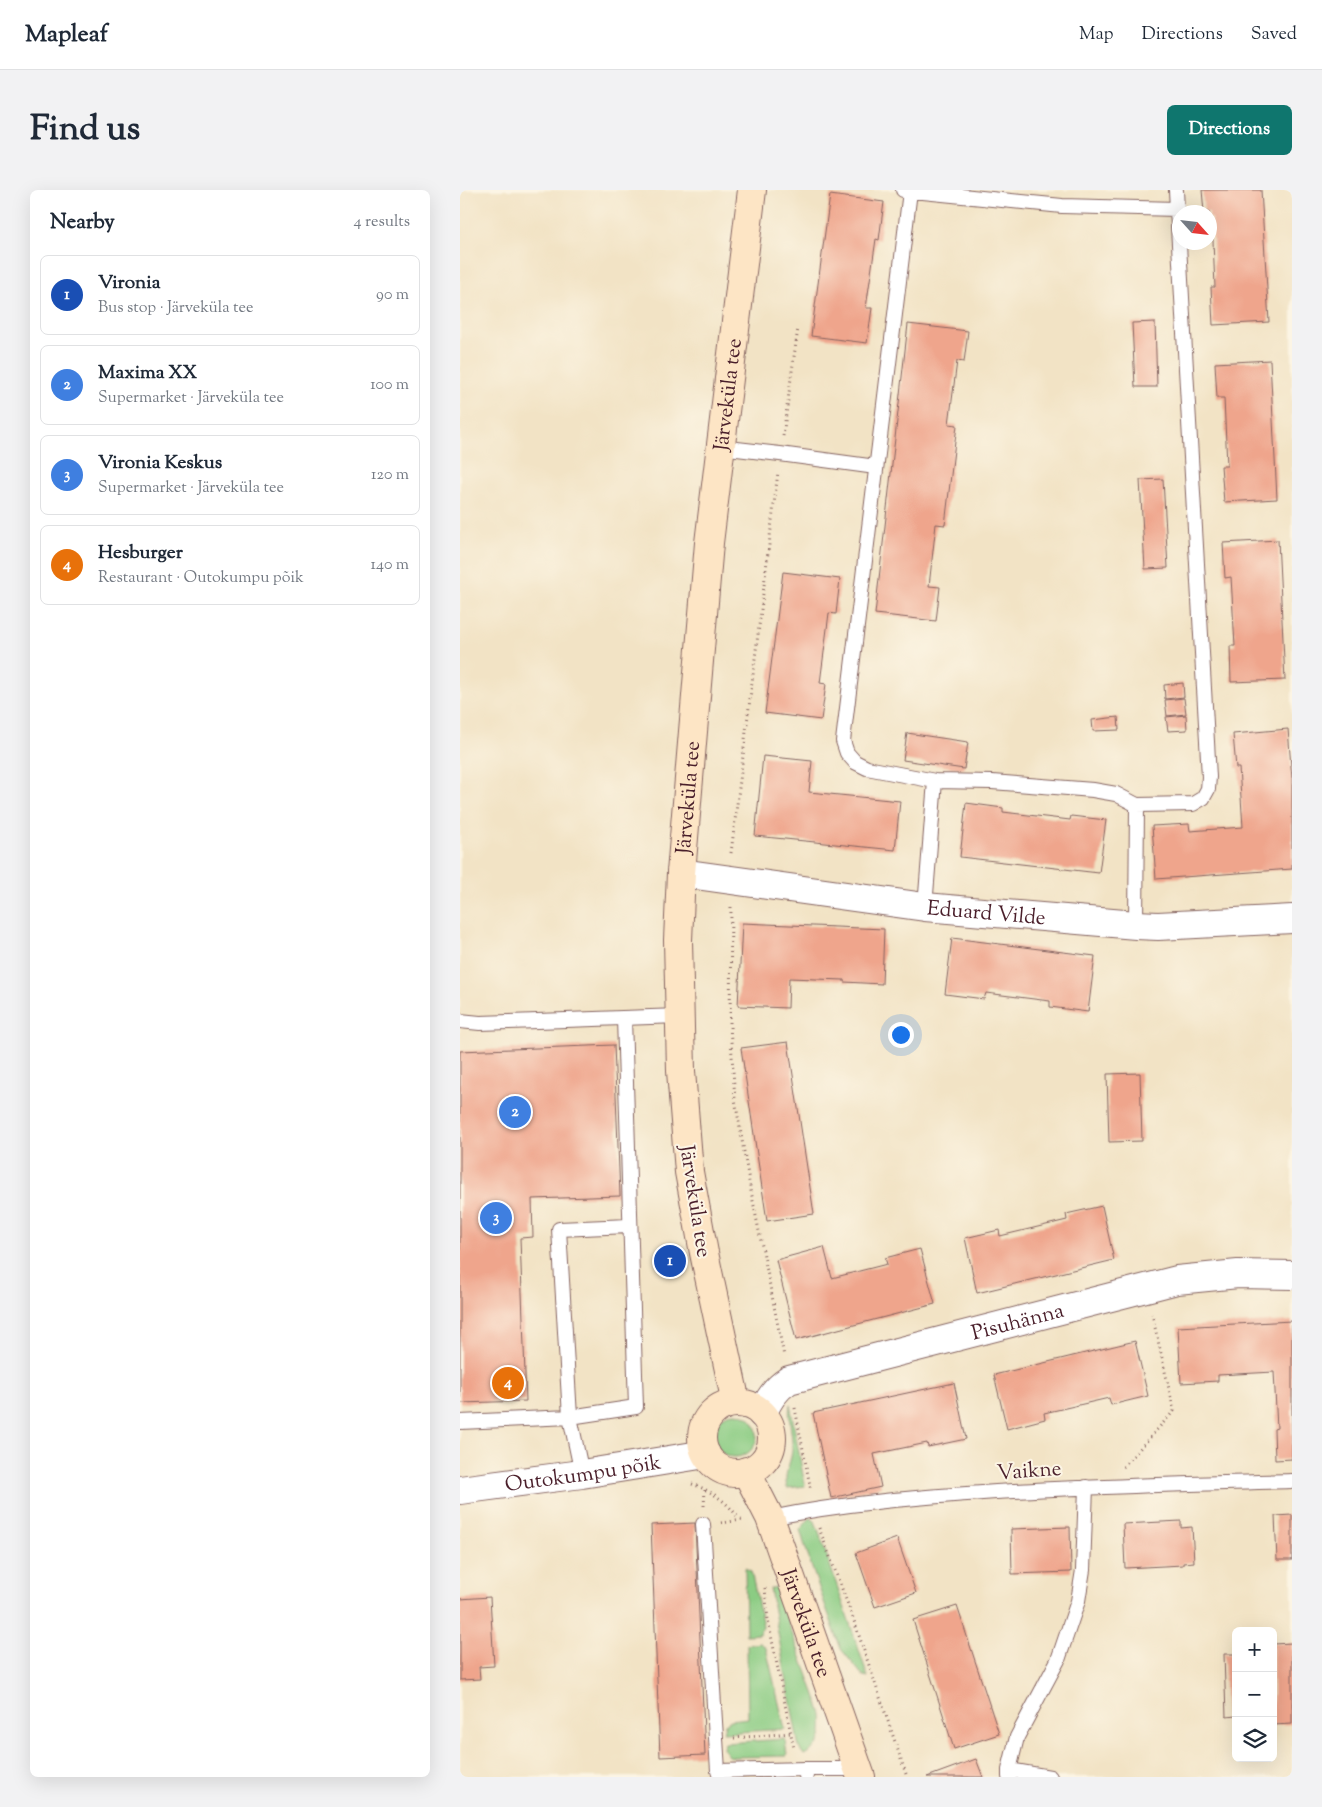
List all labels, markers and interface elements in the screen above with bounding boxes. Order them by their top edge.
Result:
text: Mapleaf [25,18,108,52]
text: Map [1079,22,1114,48]
text: Directions [1142,22,1223,48]
text: Saved [1251,22,1297,48]
text: Find us [30,105,140,156]
button: Directions [1167,105,1292,155]
north arrow [1172,205,1217,250]
text: Nearby [50,208,115,238]
text: 4 results [354,211,410,234]
text: Vironia [98,270,160,297]
text: 1 [64,284,70,307]
text: 90 m [376,284,409,307]
text: Bus stop · Järveküla tee [98,297,253,320]
street label: Järveküla tee [707,337,751,454]
text: Maxima XX [98,360,197,387]
text: 2 [63,374,71,397]
text: 100 m [370,374,409,397]
text: Supermarket · Järveküla tee [98,387,284,410]
text: Vironia Keskus [98,450,222,477]
text: 3 [64,464,70,487]
text: 120 m [371,464,409,487]
text: Supermarket · Järveküla tee [98,477,284,500]
text: Hesburger [98,540,183,567]
text: 4 [63,554,71,577]
text: 140 m [371,554,409,577]
text: Restaurant · Outokumpu põik [98,567,304,590]
street label: Järveküla tee [670,740,709,856]
street label: Eduard Vilde [926,894,1047,934]
your location [888,1022,914,1048]
pin: 2 [499,1093,531,1131]
street label: Järveküla tee [670,1142,718,1260]
pin: 3 [480,1199,512,1237]
pin: 1 [654,1242,686,1280]
street label: Pisuhänna [968,1297,1068,1349]
pin: 4 [492,1364,524,1402]
street label: Outokumpu põik [503,1448,664,1501]
street label: Vaikne [996,1455,1063,1489]
street label: Järveküla tee [772,1564,838,1682]
map controls [1232,1627,1277,1762]
button: + [1232,1627,1277,1672]
button: − [1232,1672,1277,1717]
button: layers [1232,1717,1277,1762]

